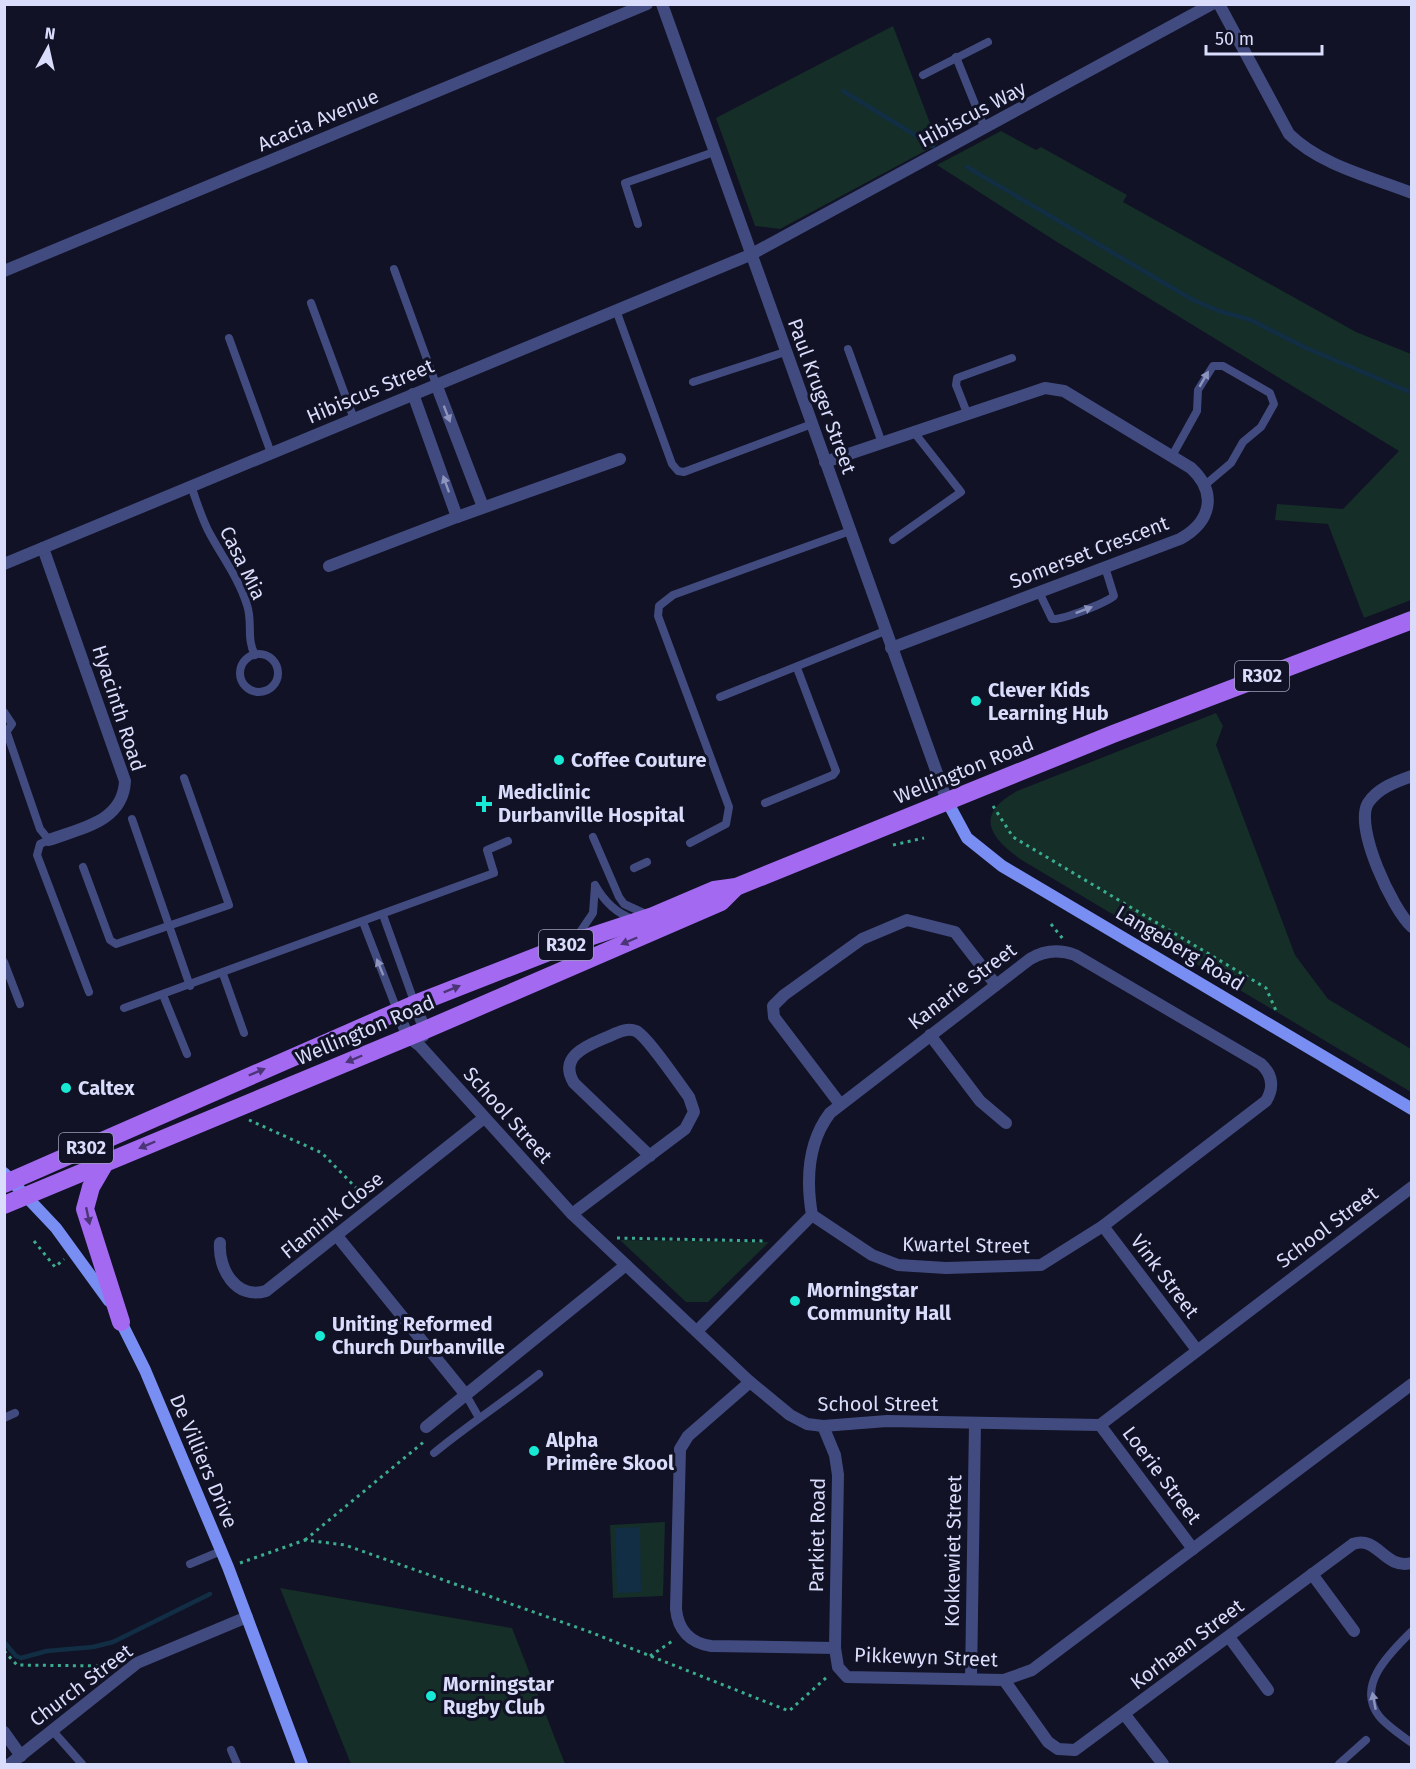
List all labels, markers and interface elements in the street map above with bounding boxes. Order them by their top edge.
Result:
north arrow [18,18,78,78]
scale bar [1206,18,1322,56]
text: N [43,23,57,44]
text: 50 m [1215,28,1254,50]
street label: Hibiscus Way [914,76,1030,152]
street label: Acacia Avenue [254,84,382,156]
street label: Paul Kruger Street [783,315,862,478]
street label: Hibiscus Street [303,353,438,429]
one-way arrow [1199,371,1209,388]
one-way arrow [443,405,453,423]
one-way arrow [440,475,450,493]
street label: Somerset Crescent [1006,510,1172,593]
street label: Casa Mia [215,522,271,604]
one-way arrow [1075,604,1093,614]
street label: Hyacinth Road [87,642,151,774]
road number: R302 [1235,661,1289,691]
place label: Clever Kids Learning Hub [988,678,1109,725]
marker: Clever Kids Learning Hub [969,694,983,708]
street label: Wellington Road [891,731,1037,809]
place label: Coffee Couture [571,748,706,772]
marker: Coffee Couture [552,753,566,767]
place label: Mediclinic Durbanville Hospital [498,780,685,827]
marker: Mediclinic Durbanville Hospital [475,795,493,813]
street label: Langeberg Road [1112,900,1248,996]
road number: R302 [539,930,593,960]
one-way arrow [620,937,638,946]
street label: Kanarie Street [903,937,1021,1034]
one-way arrow [375,958,385,976]
one-way arrow [443,984,461,994]
street label: Wellington Road [292,990,438,1070]
one-way arrow [344,1054,362,1064]
street label: School Street [459,1062,558,1169]
one-way arrow [248,1067,266,1076]
place label: Caltex [78,1076,135,1100]
marker: Caltex [59,1081,73,1095]
road number: R302 [59,1133,113,1163]
one-way arrow [138,1140,156,1150]
street label: Flamink Close [276,1166,388,1264]
street label: School Street [1271,1181,1383,1273]
one-way arrow [83,1207,93,1225]
street label: Vink Street [1126,1230,1205,1323]
street label: Kwartel Street [902,1232,1031,1258]
place label: Morningstar Community Hall [807,1278,951,1325]
marker: Morningstar Community Hall [788,1294,802,1308]
place label: Uniting Reformed Church Durbanville [332,1312,505,1359]
marker: Uniting Reformed Church Durbanville [313,1329,327,1343]
street label: De Villiers Drive [165,1390,243,1532]
street label: School Street [818,1392,939,1416]
street label: Loerie Street [1118,1422,1207,1529]
place label: Alpha Primêre Skool [545,1428,674,1475]
marker: Alpha Primêre Skool [527,1444,541,1458]
street label: Kokkewiet Street [940,1474,966,1627]
street label: Parkiet Road [804,1478,830,1592]
street label: Korhaan Street [1126,1593,1249,1694]
street label: Church Street [25,1638,138,1731]
street label: Pikkewyn Street [854,1642,999,1672]
place label: Morningstar Rugby Club [443,1672,555,1719]
marker: Morningstar Rugby Club [424,1689,438,1703]
one-way arrow [1369,1691,1378,1710]

